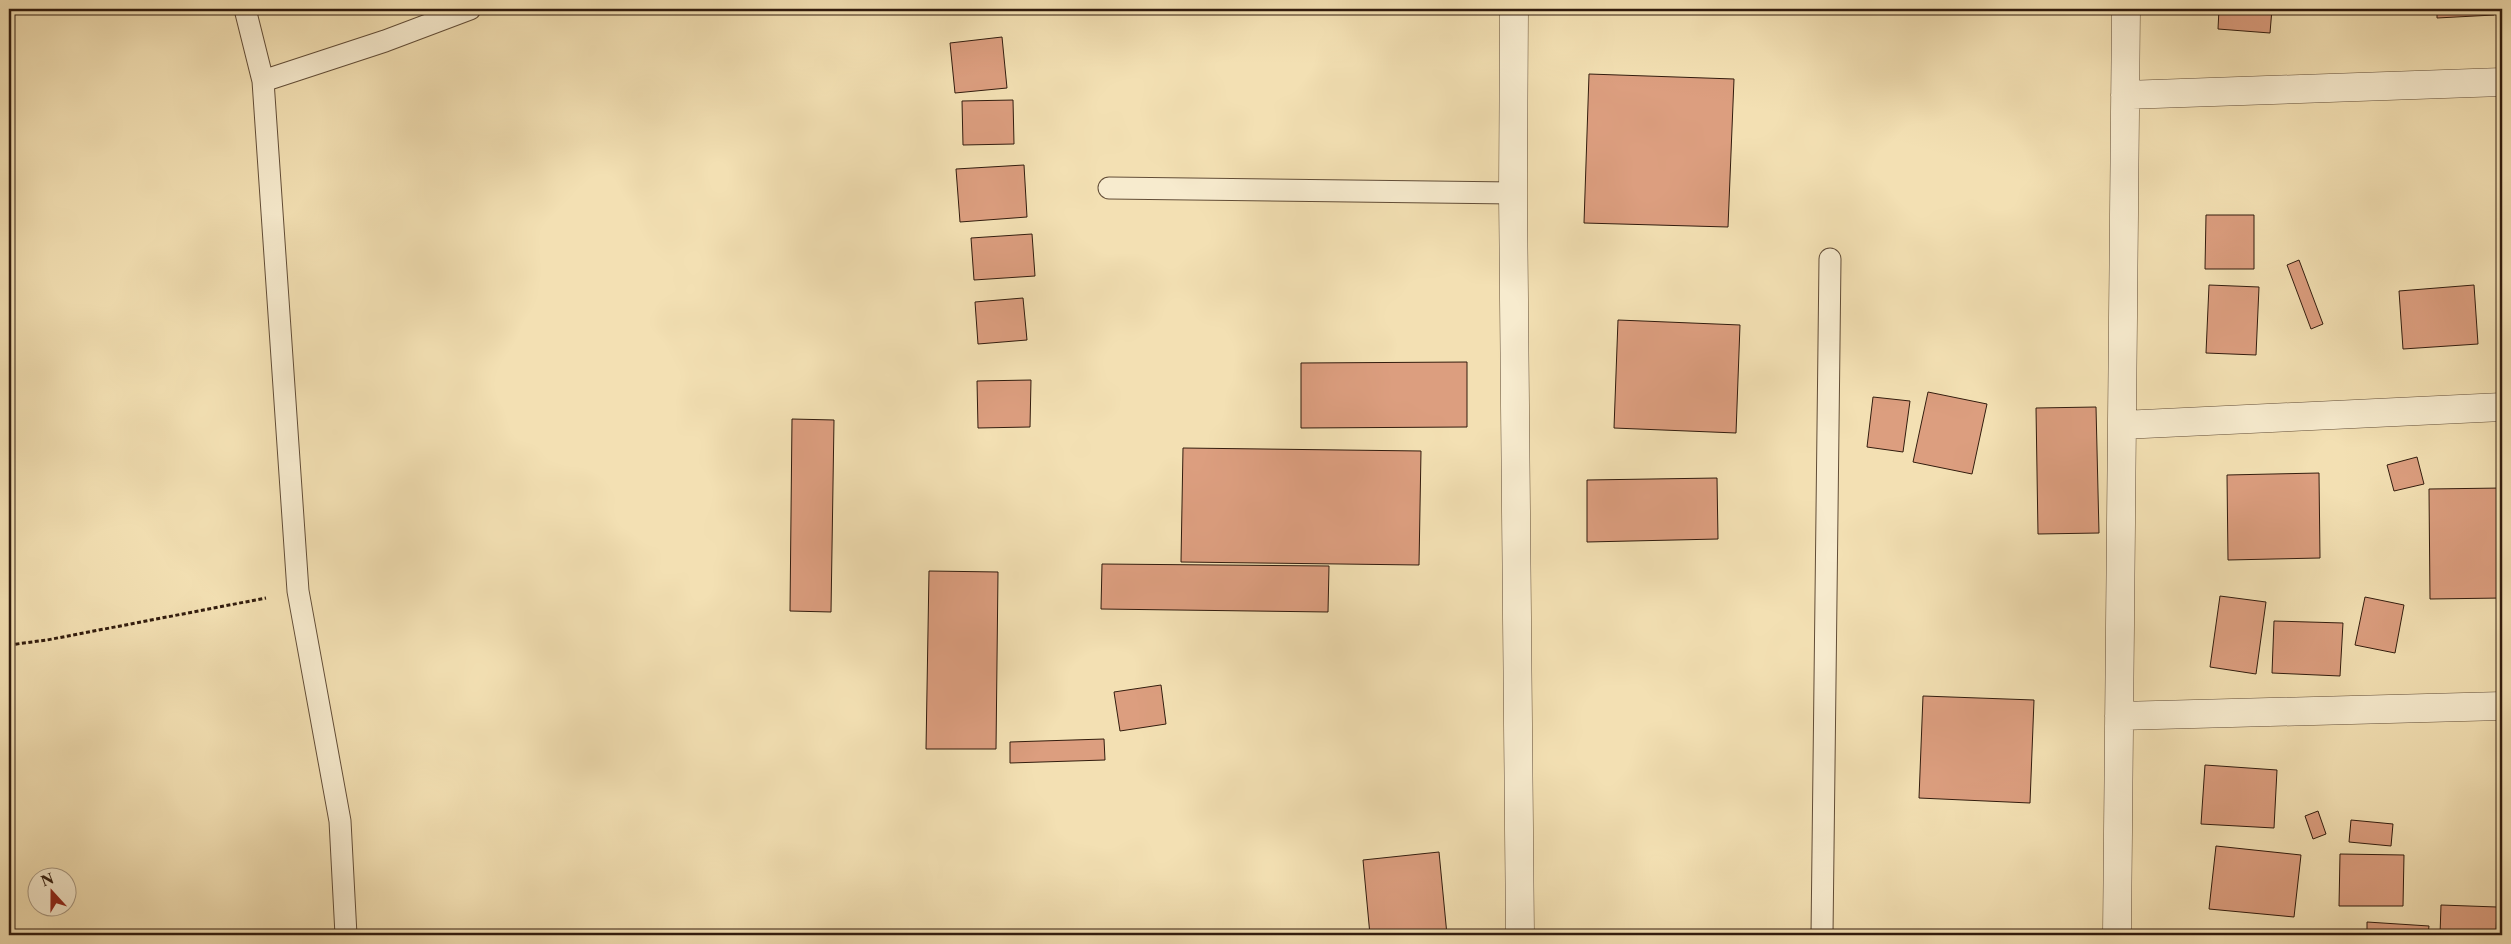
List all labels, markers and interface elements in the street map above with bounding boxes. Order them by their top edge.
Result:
north arrow [28,866,78,916]
text: N [38,869,56,890]

